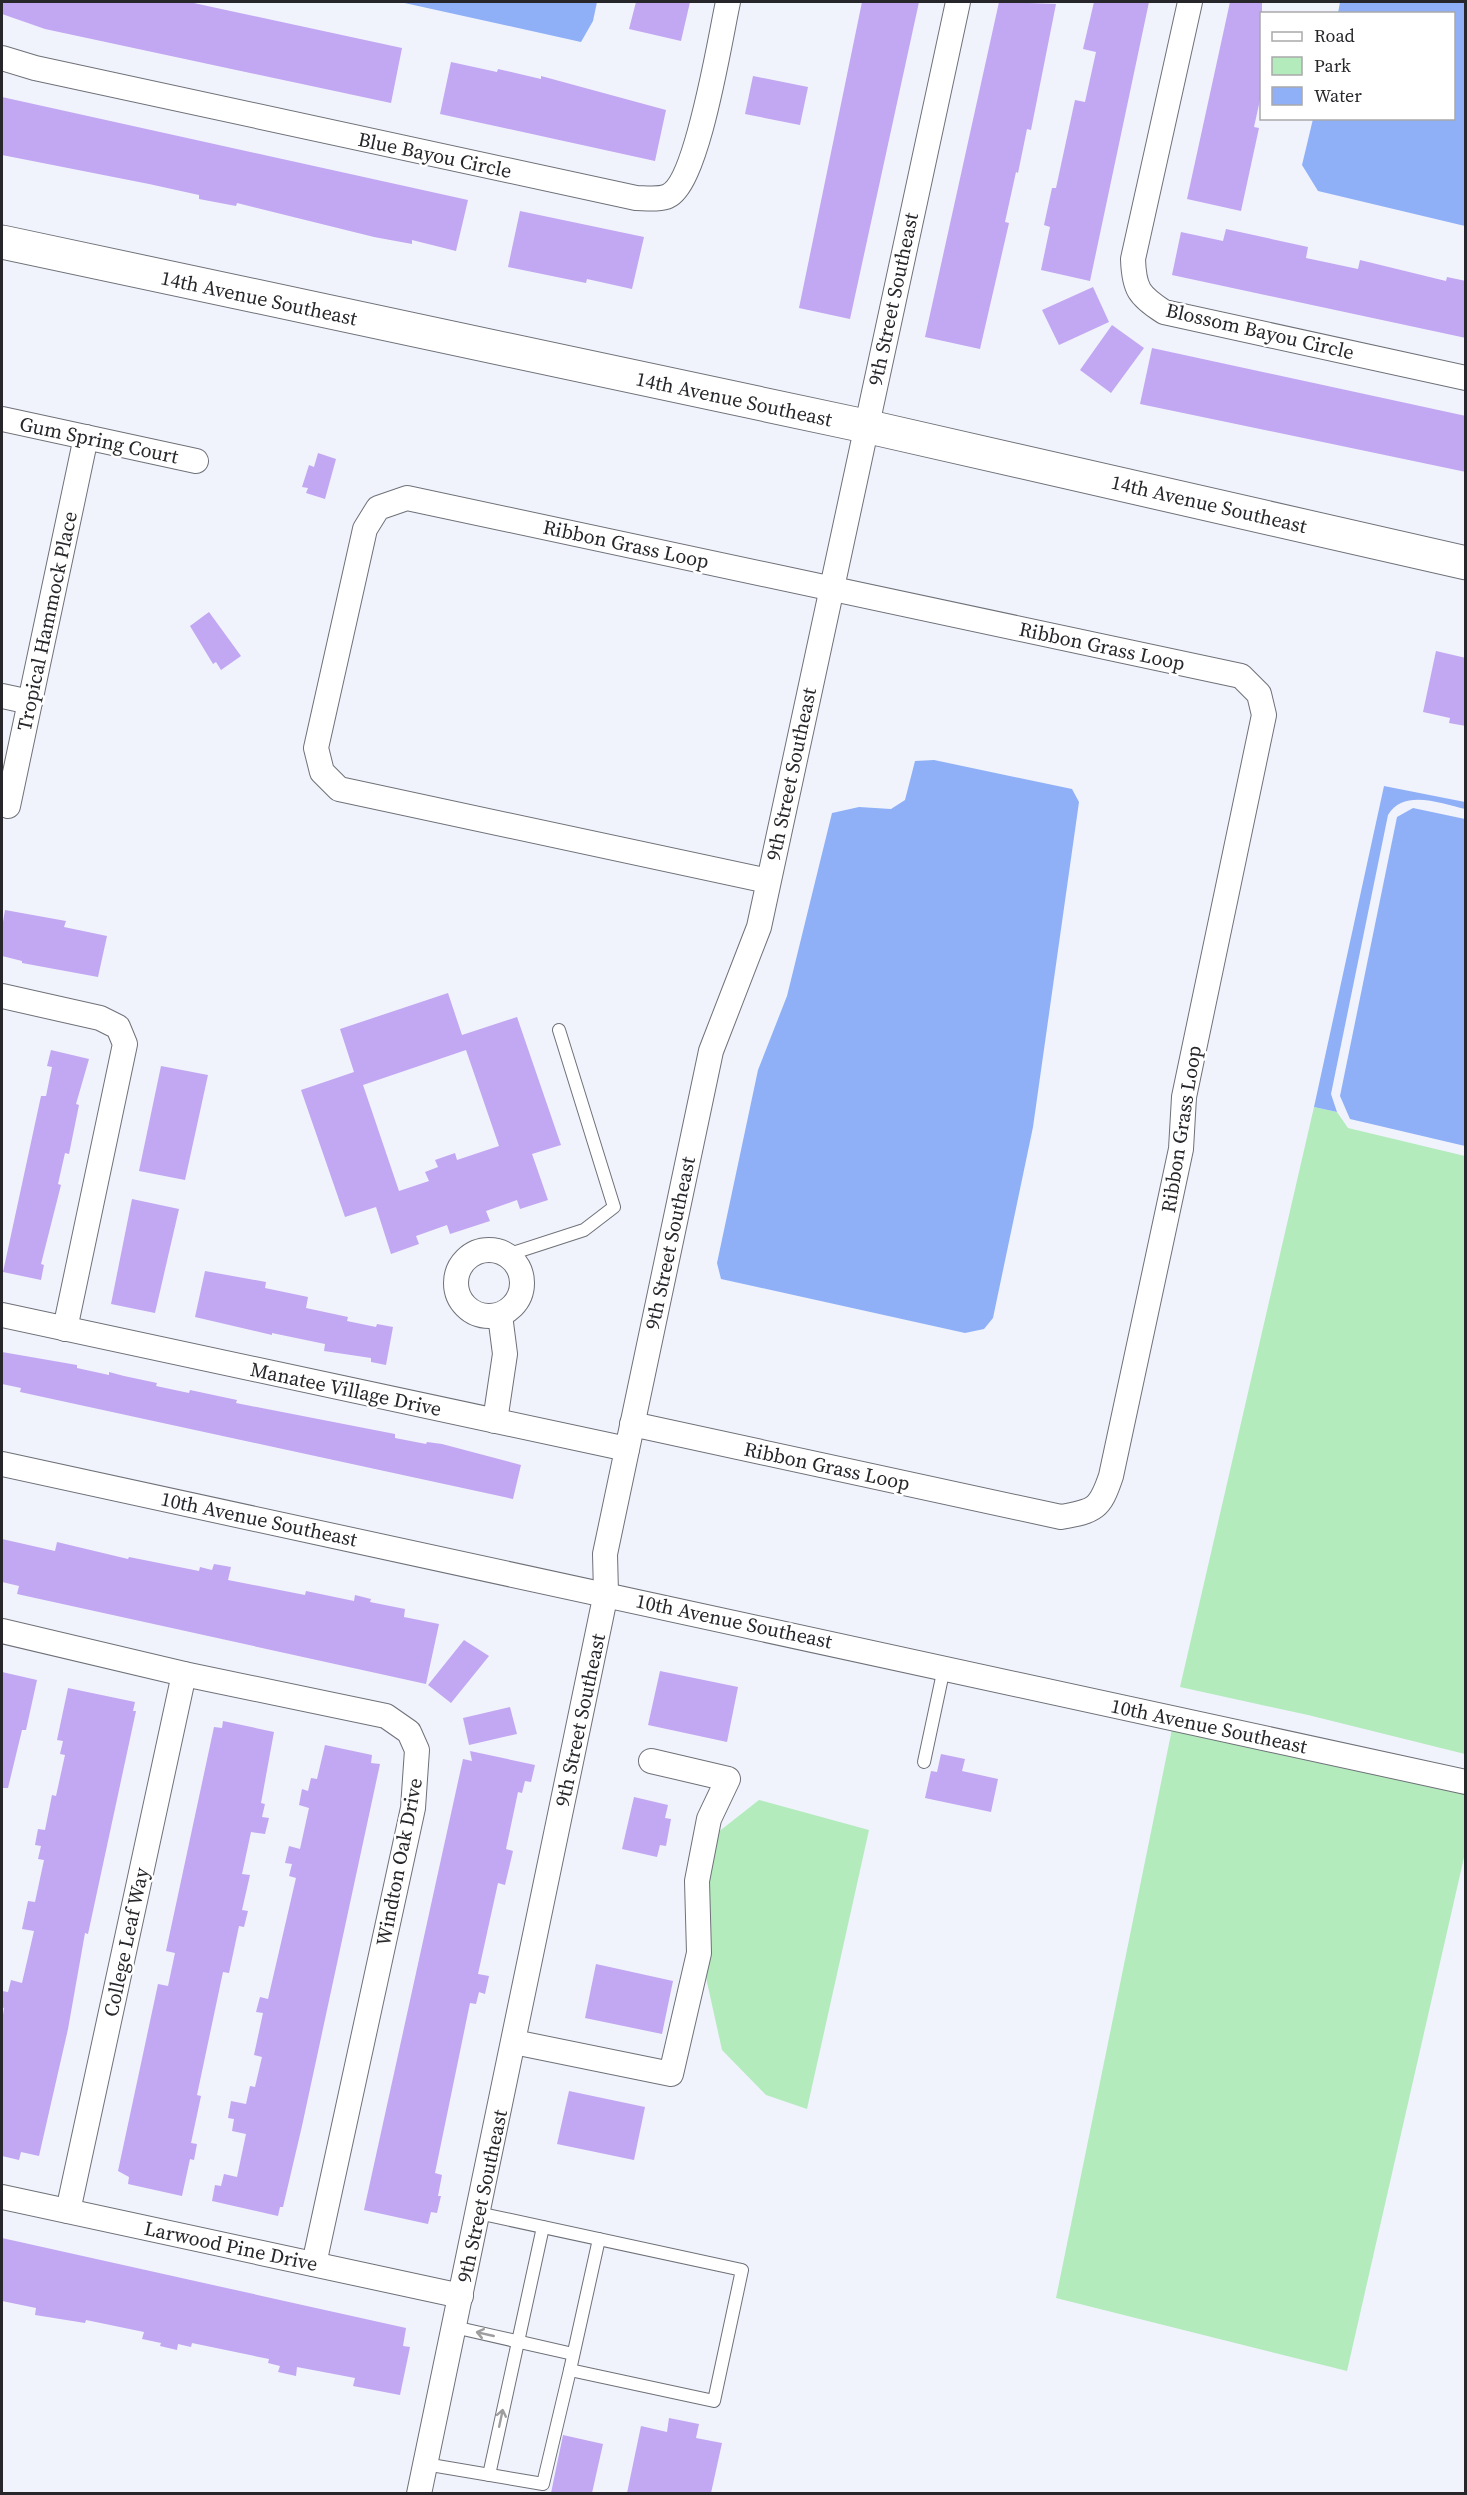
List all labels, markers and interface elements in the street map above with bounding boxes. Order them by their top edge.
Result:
legend [1260,12,1455,120]
text: Road [1314,23,1355,48]
text: Park [1314,53,1351,78]
text: Water [1314,83,1362,108]
street label: Blue Bayou Circle [356,125,514,185]
street label: 9th Street Southeast [861,209,925,388]
street label: 14th Avenue Southeast [158,264,360,333]
street label: Blossom Bayou Circle [1163,296,1357,366]
street label: 14th Avenue Southeast [633,365,835,434]
street label: Gum Spring Court [17,410,181,471]
street label: 14th Avenue Southeast [1108,468,1310,540]
street label: Tropical Hammock Place [10,509,84,733]
street label: Ribbon Grass Loop [540,513,712,575]
street label: Ribbon Grass Loop [1016,615,1188,677]
street label: 9th Street Southeast [759,684,823,863]
street label: Ribbon Grass Loop [1154,1043,1208,1215]
street label: 9th Street Southeast [638,1153,702,1332]
street label: Manatee Village Drive [248,1355,444,1423]
street label: Ribbon Grass Loop [741,1435,913,1497]
street label: 10th Avenue Southeast [158,1485,360,1554]
street label: 10th Avenue Southeast [633,1587,835,1656]
street label: 9th Street Southeast [548,1630,612,1809]
street label: 10th Avenue Southeast [1108,1692,1310,1761]
street label: Windton Oak Drive [369,1776,429,1948]
street label: College Leaf Way [97,1864,156,2019]
street label: 9th Street Southeast [450,2106,514,2285]
street label: Larwood Pine Drive [142,2214,320,2278]
one-way arrow [476,2328,495,2340]
one-way arrow [495,2408,507,2427]

